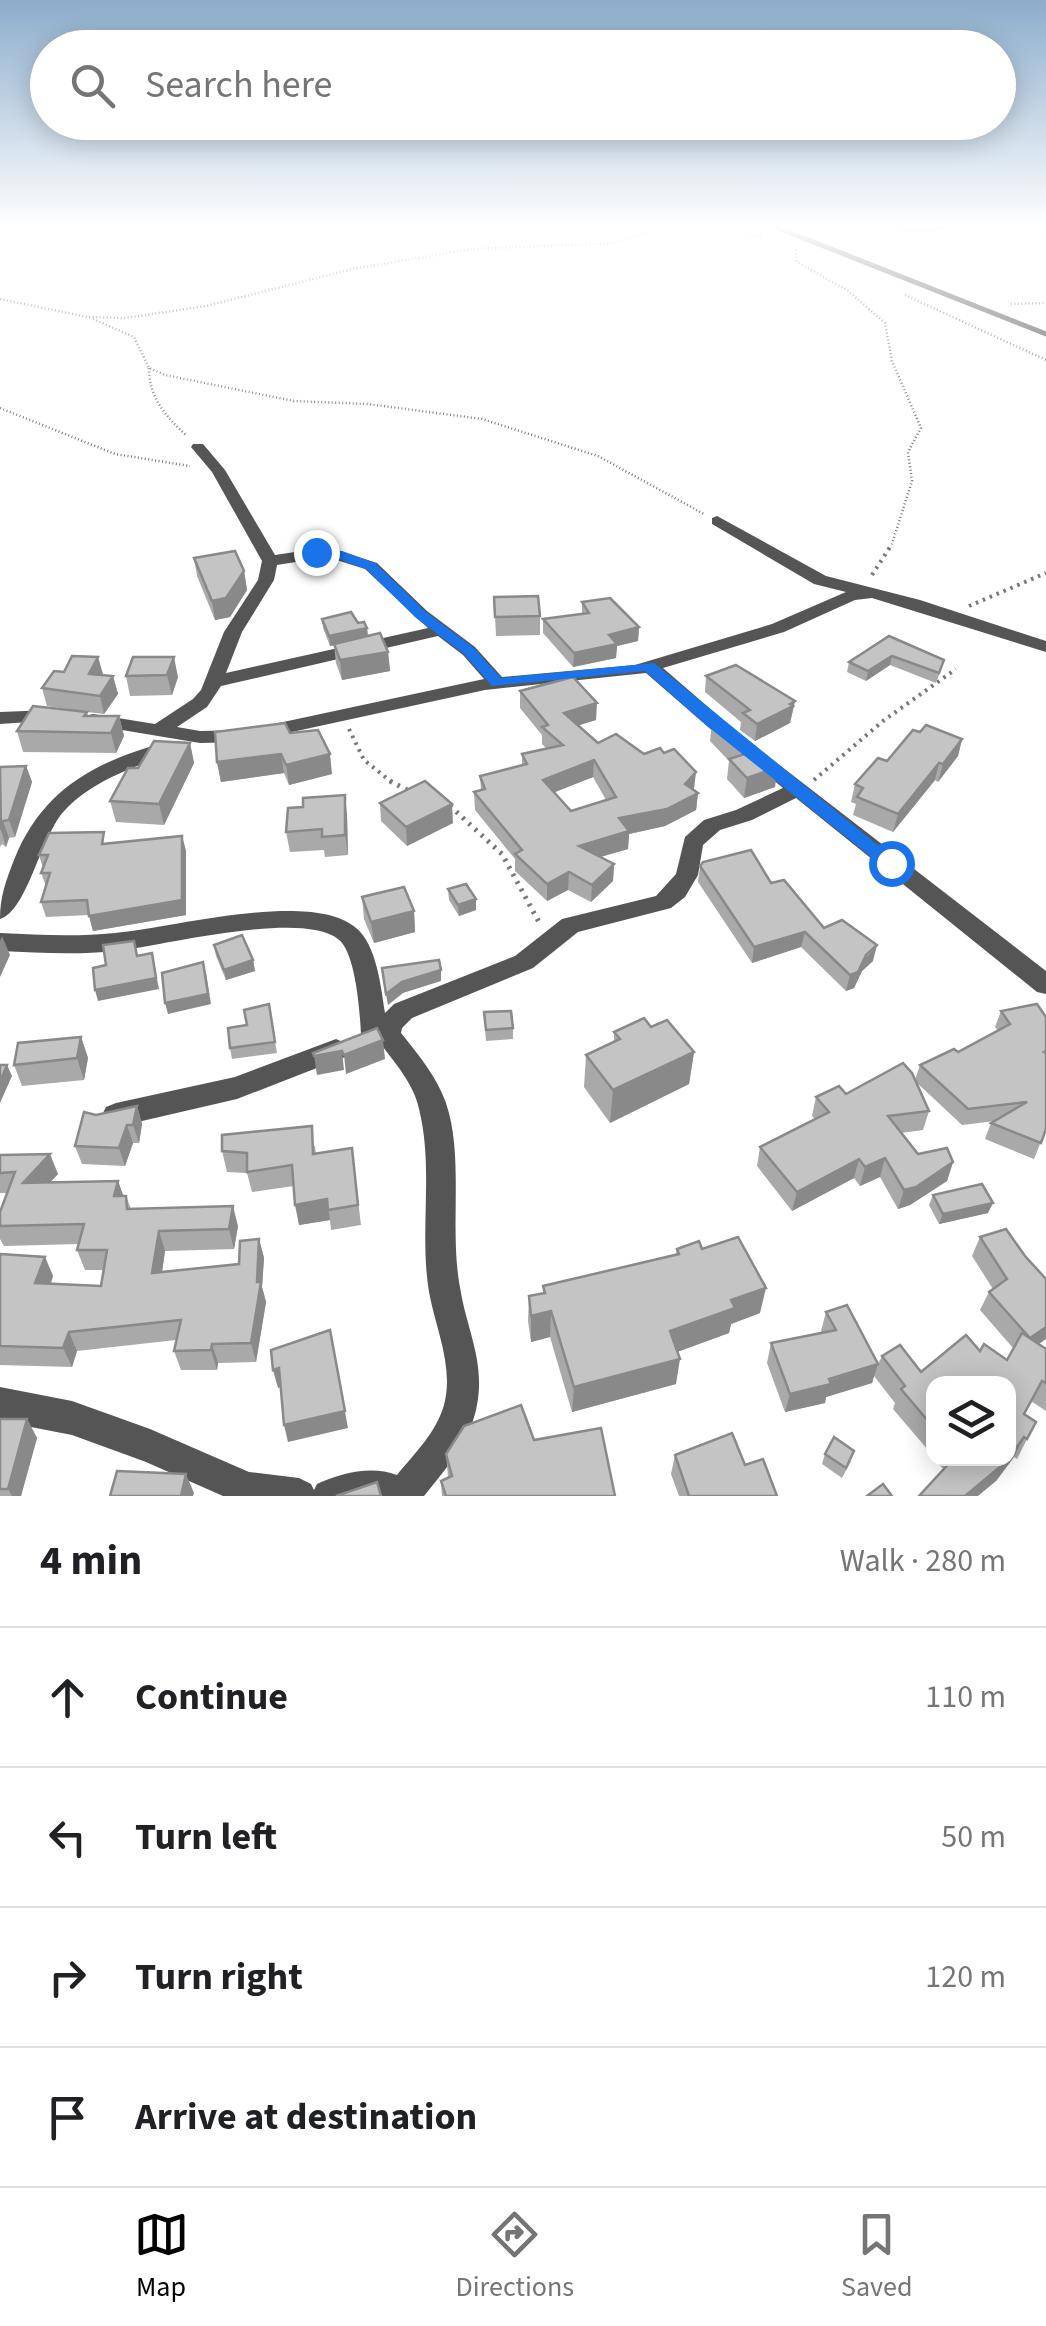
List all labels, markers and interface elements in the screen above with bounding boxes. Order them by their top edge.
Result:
search box [30,30,1016,140]
icon: search [65,58,120,113]
text: Search here [145,58,332,112]
route end [294,530,340,576]
route start [869,841,915,887]
map controls [926,1376,1016,1466]
button: layers [926,1376,1016,1466]
text: 4 min [40,1531,142,1591]
text: Walk · 280 m [840,1538,1006,1584]
icon: ahead [40,1670,95,1725]
text: Continue [135,1670,288,1724]
text: 110 m [925,1674,1006,1720]
icon: left [40,1810,95,1865]
text: Turn left [135,1810,277,1864]
text: 50 m [941,1814,1006,1860]
icon: right [40,1950,95,2005]
text: Turn right [135,1950,303,2004]
text: 120 m [925,1954,1006,2000]
icon: arrive [40,2090,95,2145]
text: Arrive at destination [135,2090,477,2144]
tab: Map [134,2207,189,2307]
tab: Directions [456,2207,574,2307]
tab: Saved [841,2207,912,2307]

